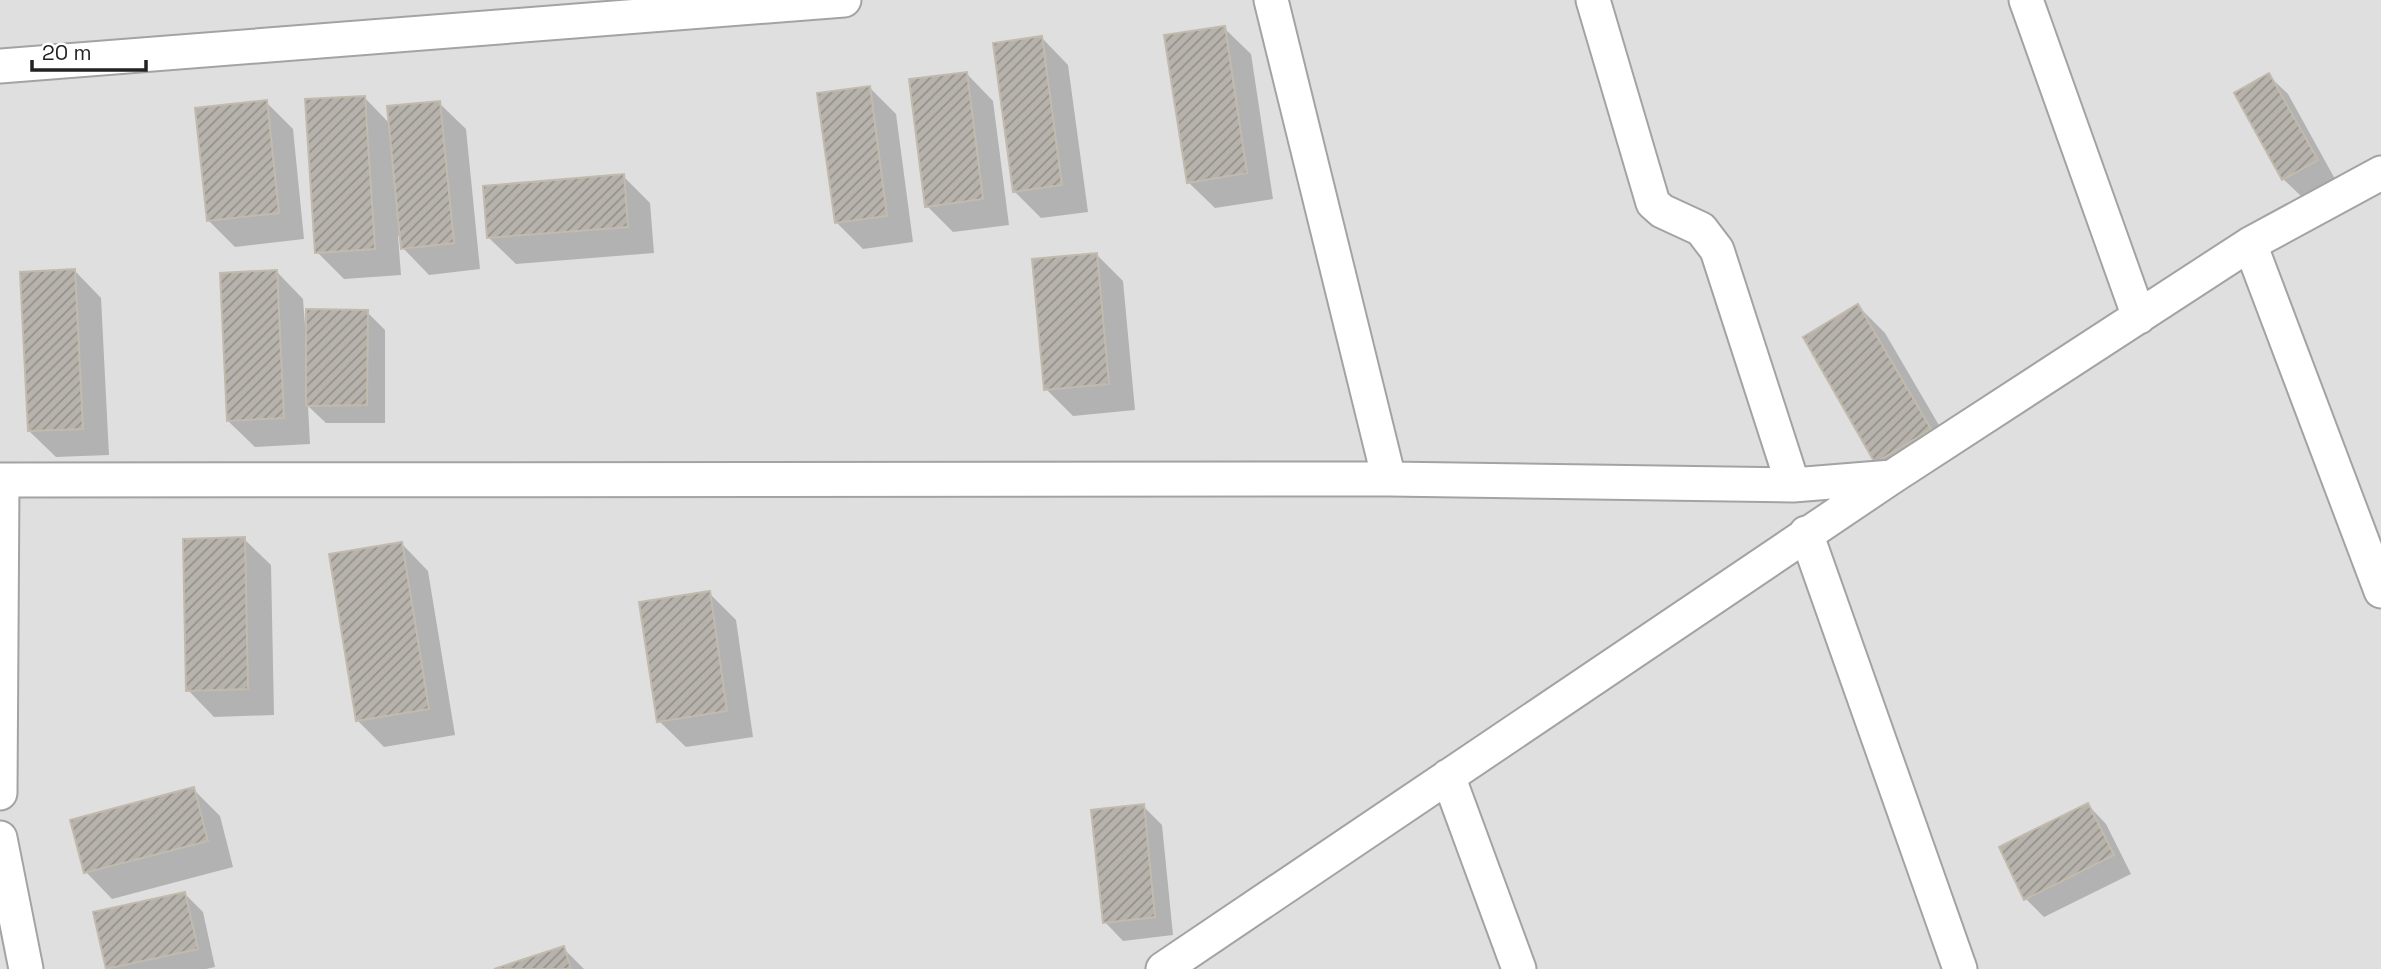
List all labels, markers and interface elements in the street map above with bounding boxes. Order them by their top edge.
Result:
scale bar [32,28,145,72]
text: 20 m [42,39,92,66]

